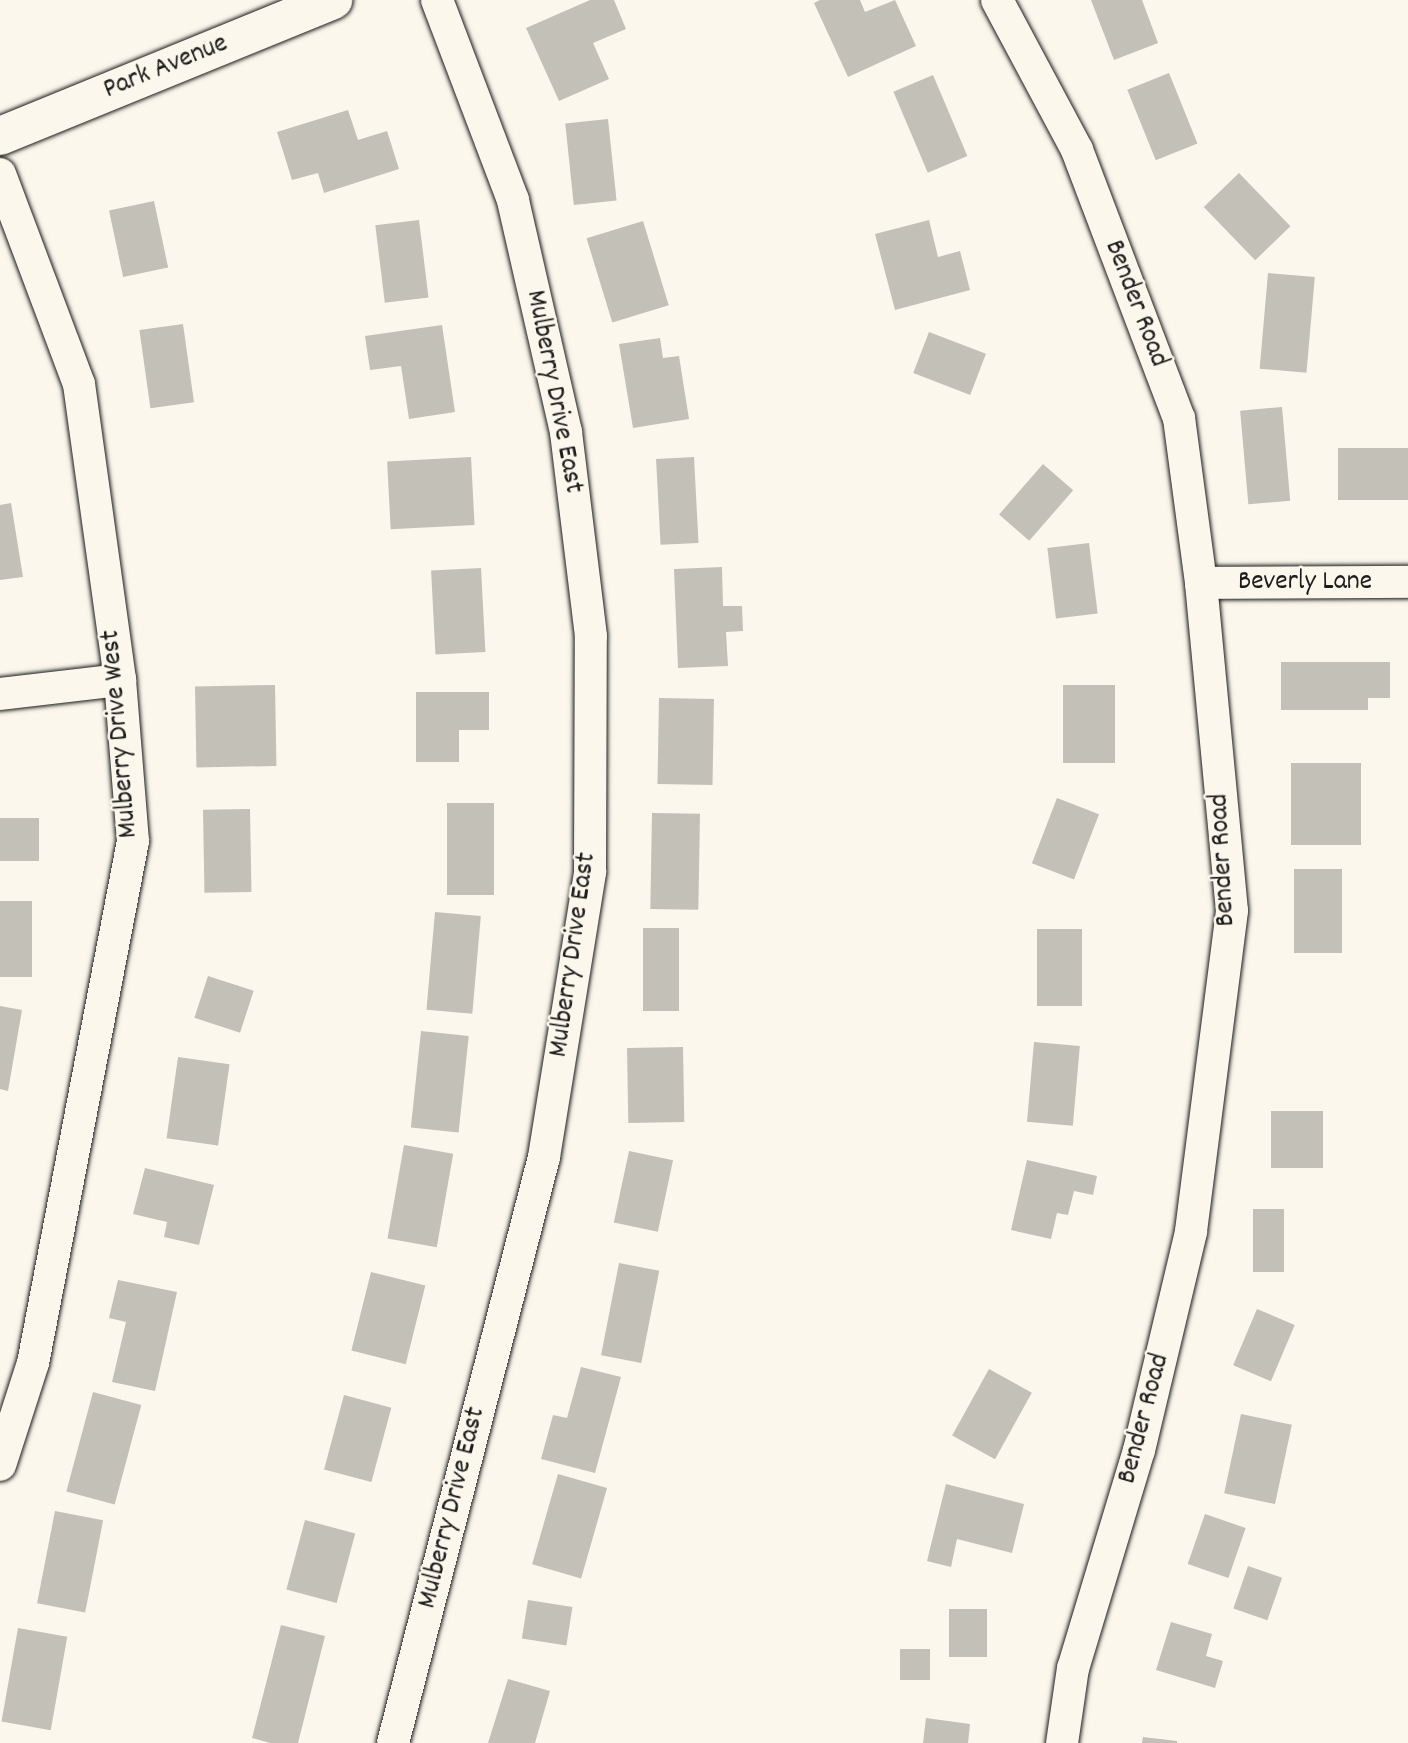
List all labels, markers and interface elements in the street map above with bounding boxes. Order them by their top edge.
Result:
street label: Park Avenue [99,28,233,108]
street label: Bender Road [1095,236,1175,372]
street label: Mulberry Drive East [517,287,589,497]
street label: Beverly Lane [1238,566,1372,600]
street label: Mulberry Drive West [95,628,147,840]
street label: Bender Road [1204,793,1244,927]
street label: Mulberry Drive East [543,850,605,1060]
street label: Bender Road [1112,1350,1178,1488]
street label: Mulberry Drive East [412,1404,494,1612]

